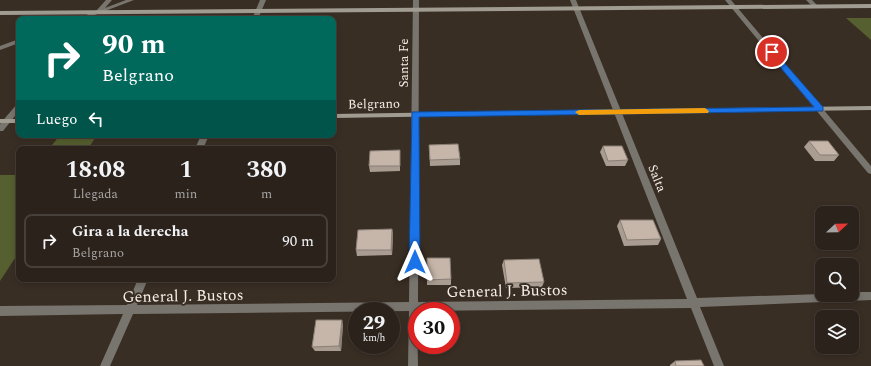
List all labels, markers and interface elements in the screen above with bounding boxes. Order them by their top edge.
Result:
text: 90 m [102,23,166,66]
icon: right [36,32,88,84]
pin [755,35,789,69]
street label: Santa Fe [394,38,414,88]
icon: arrive [761,41,783,63]
text: Belgrano [102,62,174,89]
street label: Belgrano [348,94,400,114]
text: Luego [36,108,77,131]
icon: left [85,108,107,130]
text: 18:08 [65,152,125,188]
text: 1 [179,152,193,188]
text: 380 [246,152,287,188]
street label: Salta [643,162,672,196]
text: Llegada [73,184,118,204]
text: min [175,184,197,204]
text: m [261,184,272,204]
north arrow [815,206,859,250]
map controls [815,206,859,354]
text: Gira a la derecha [72,220,188,243]
icon: right [38,230,60,252]
text: 90 m [282,230,314,253]
position arrow [394,241,436,283]
text: Belgrano [72,243,124,263]
button: search [815,258,859,302]
street label: General J. Bustos [446,278,568,304]
street label: General J. Bustos [122,283,244,309]
speed limit sign: 30 [408,302,460,354]
text: 29 [363,308,385,338]
button: layers [815,310,859,354]
text: km/h [363,330,385,346]

